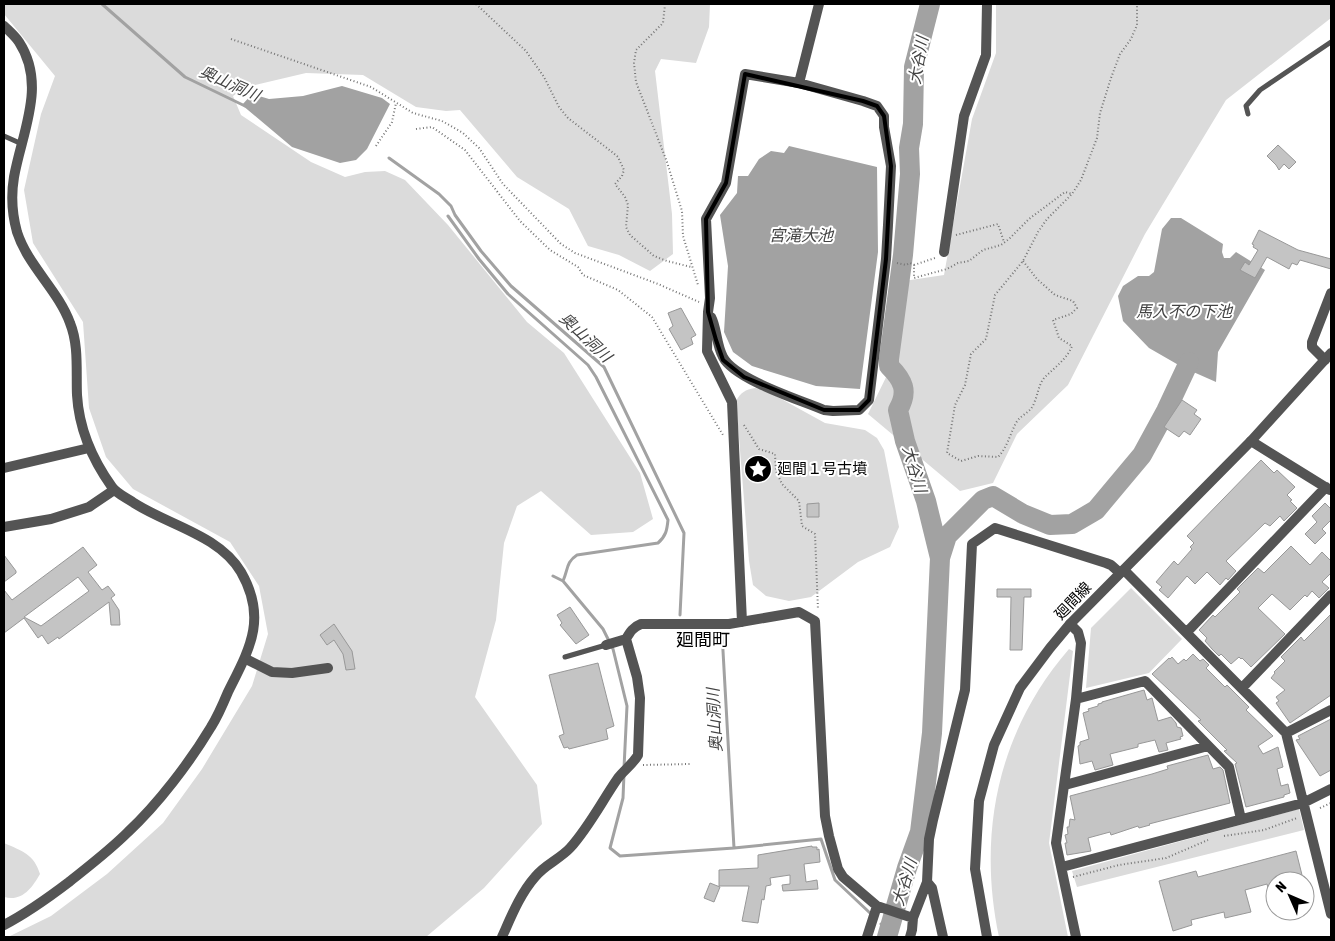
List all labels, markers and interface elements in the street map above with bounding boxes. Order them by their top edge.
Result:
water label: 大谷川 [905,33,931,85]
water label: 奥山洞川 [197,62,265,105]
water label: 宮滝大池 [769,226,835,244]
water label: 馬入不の下池 [1136,302,1234,320]
water label: 奥山洞川 [556,309,617,367]
water label: 大谷川 [900,443,931,496]
place icon: 廻間１号古墳 [743,454,773,484]
place label: 廻間１号古墳 [777,460,867,477]
street label: 廻間線 [1051,579,1094,623]
district label: 廻間町 [676,629,730,650]
water label: 奥山洞川 [703,686,725,752]
water label: 大谷川 [888,855,920,908]
north arrow [1265,871,1315,921]
text: N [1272,878,1289,895]

